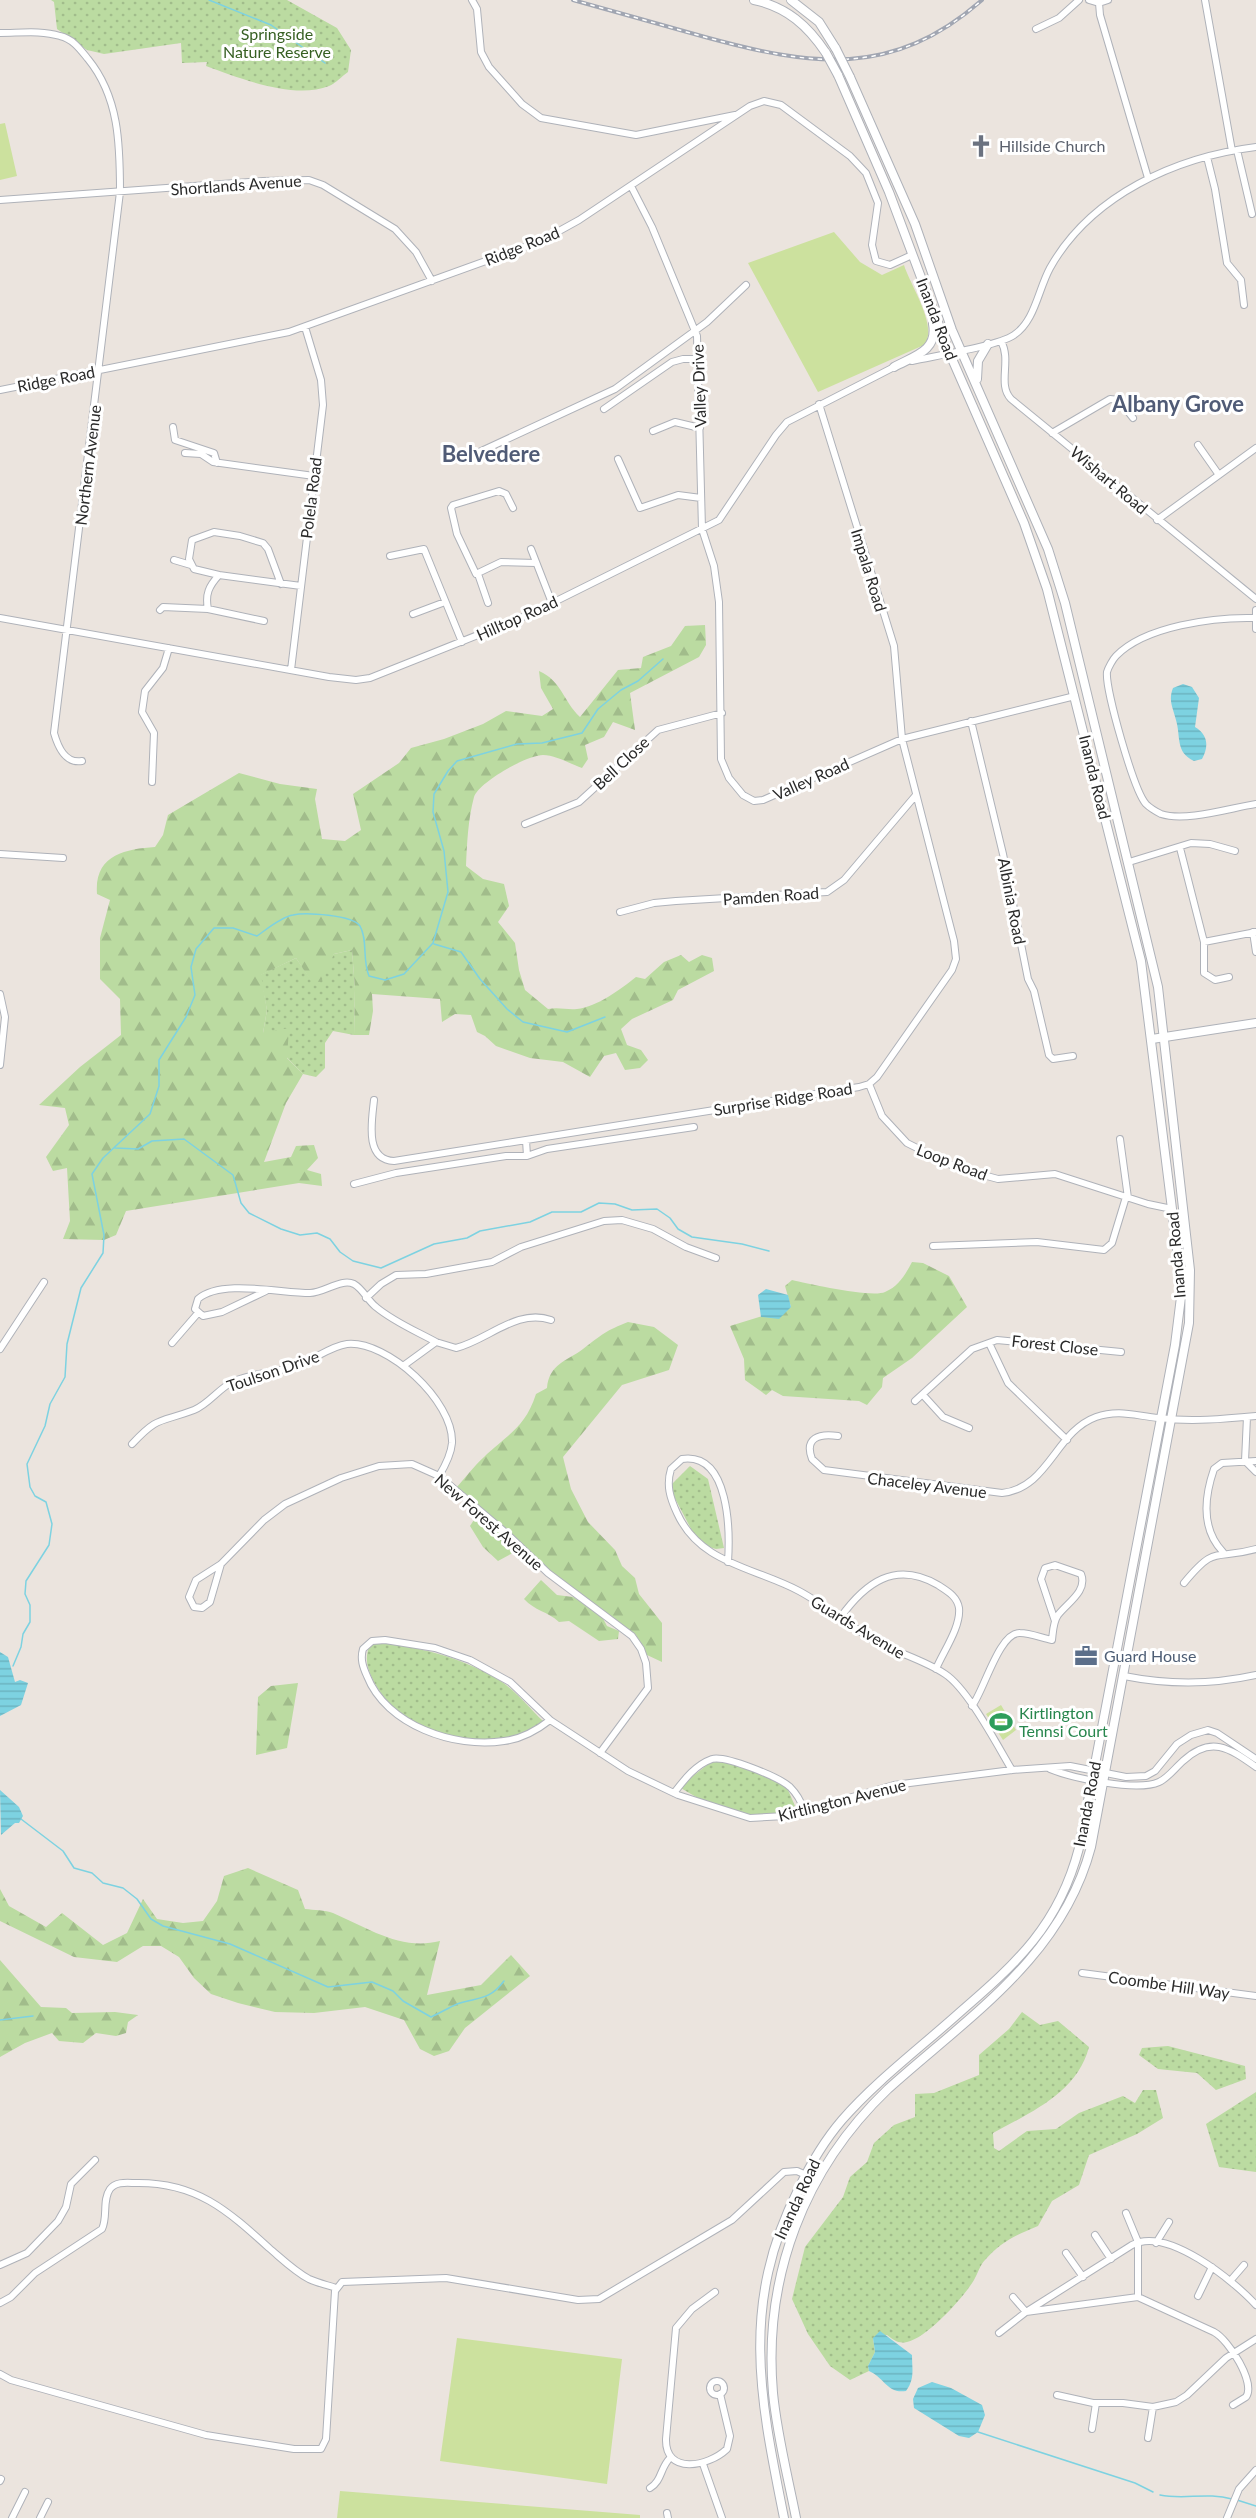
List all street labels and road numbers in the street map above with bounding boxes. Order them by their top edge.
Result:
street label: Shortlands Avenue [170,170,302,199]
street label: Ridge Road [482,222,562,269]
street label: Inanda Road [913,275,962,363]
street label: Valley Drive [688,344,709,428]
street label: Ridge Road [15,362,96,395]
street label: Northern Avenue [71,404,104,526]
street label: Wishart Road [1067,442,1152,518]
street label: Polela Road [296,456,325,540]
street label: Impala Road [848,526,891,614]
street label: Hilltop Road [473,591,560,644]
street label: Bell Close [589,732,652,793]
street label: Inanda Road [1076,733,1115,821]
street label: Valley Road [770,753,852,804]
street label: Albinia Road [995,856,1030,946]
street label: Pamden Road [722,883,820,908]
street label: Surprise Ridge Road [712,1078,854,1119]
street label: Loop Road [914,1139,990,1184]
street label: Inanda Road [1162,1211,1189,1299]
street label: Forest Close [1011,1331,1099,1359]
street label: Toulson Drive [224,1346,322,1395]
street label: Chaceley Avenue [866,1468,988,1501]
street label: New Forest Avenue [431,1469,547,1574]
street label: Guards Avenue [808,1591,909,1662]
street label: Inanda Road [1069,1760,1104,1848]
street label: Kirtlington Avenue [776,1774,908,1825]
street label: Coombe Hill Way [1107,1967,1232,2003]
street label: Inanda Road [770,2155,823,2242]

